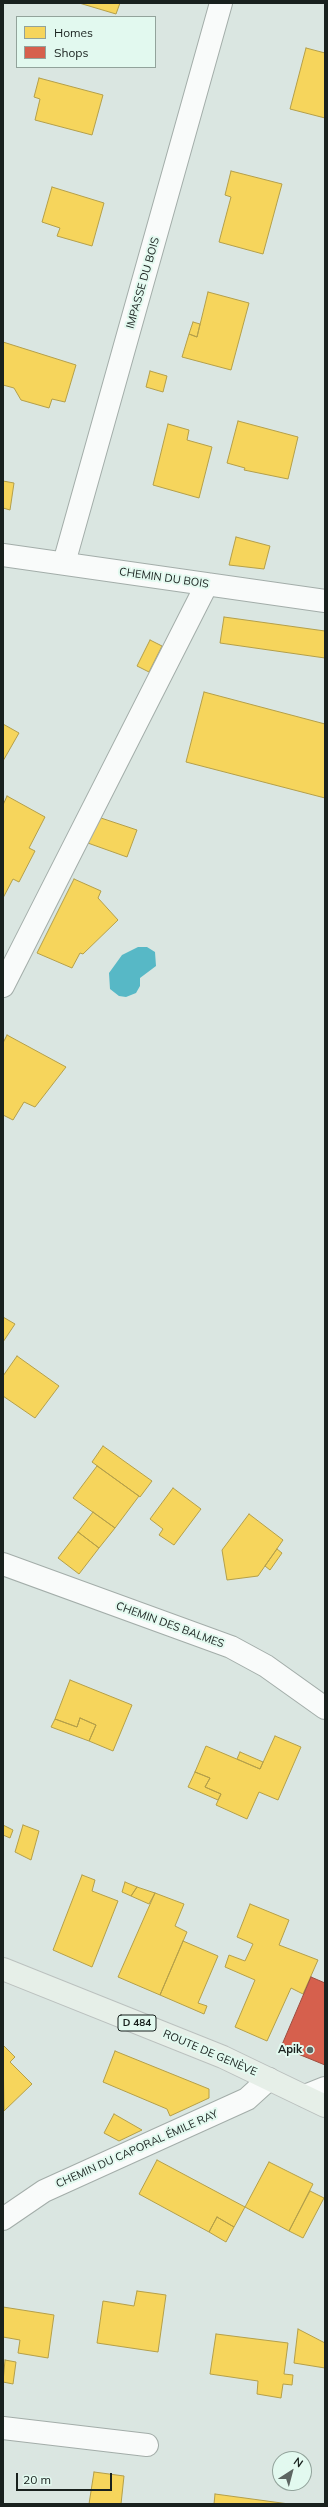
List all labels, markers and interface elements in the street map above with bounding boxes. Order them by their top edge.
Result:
legend [16,16,156,68]
text: Homes [54,25,93,40]
text: Shops [54,45,89,60]
street label: IMPASSE DU BOIS [124,236,162,330]
street label: CHEMIN DU BOIS [118,565,210,591]
street label: CHEMIN DES BALMES [114,1599,226,1651]
road number: D 484 [118,2015,156,2031]
street label: ROUTE DE GENÈVE [161,2027,259,2079]
place label: Apik [278,2043,302,2057]
marker: Apik [305,2045,315,2055]
street label: CHEMIN DU CAPORAL ÉMILE RAY [54,2107,220,2191]
north arrow [272,2451,312,2491]
text: N [291,2454,306,2470]
scale bar [18,2465,114,2491]
text: 20 m [23,2472,51,2487]

